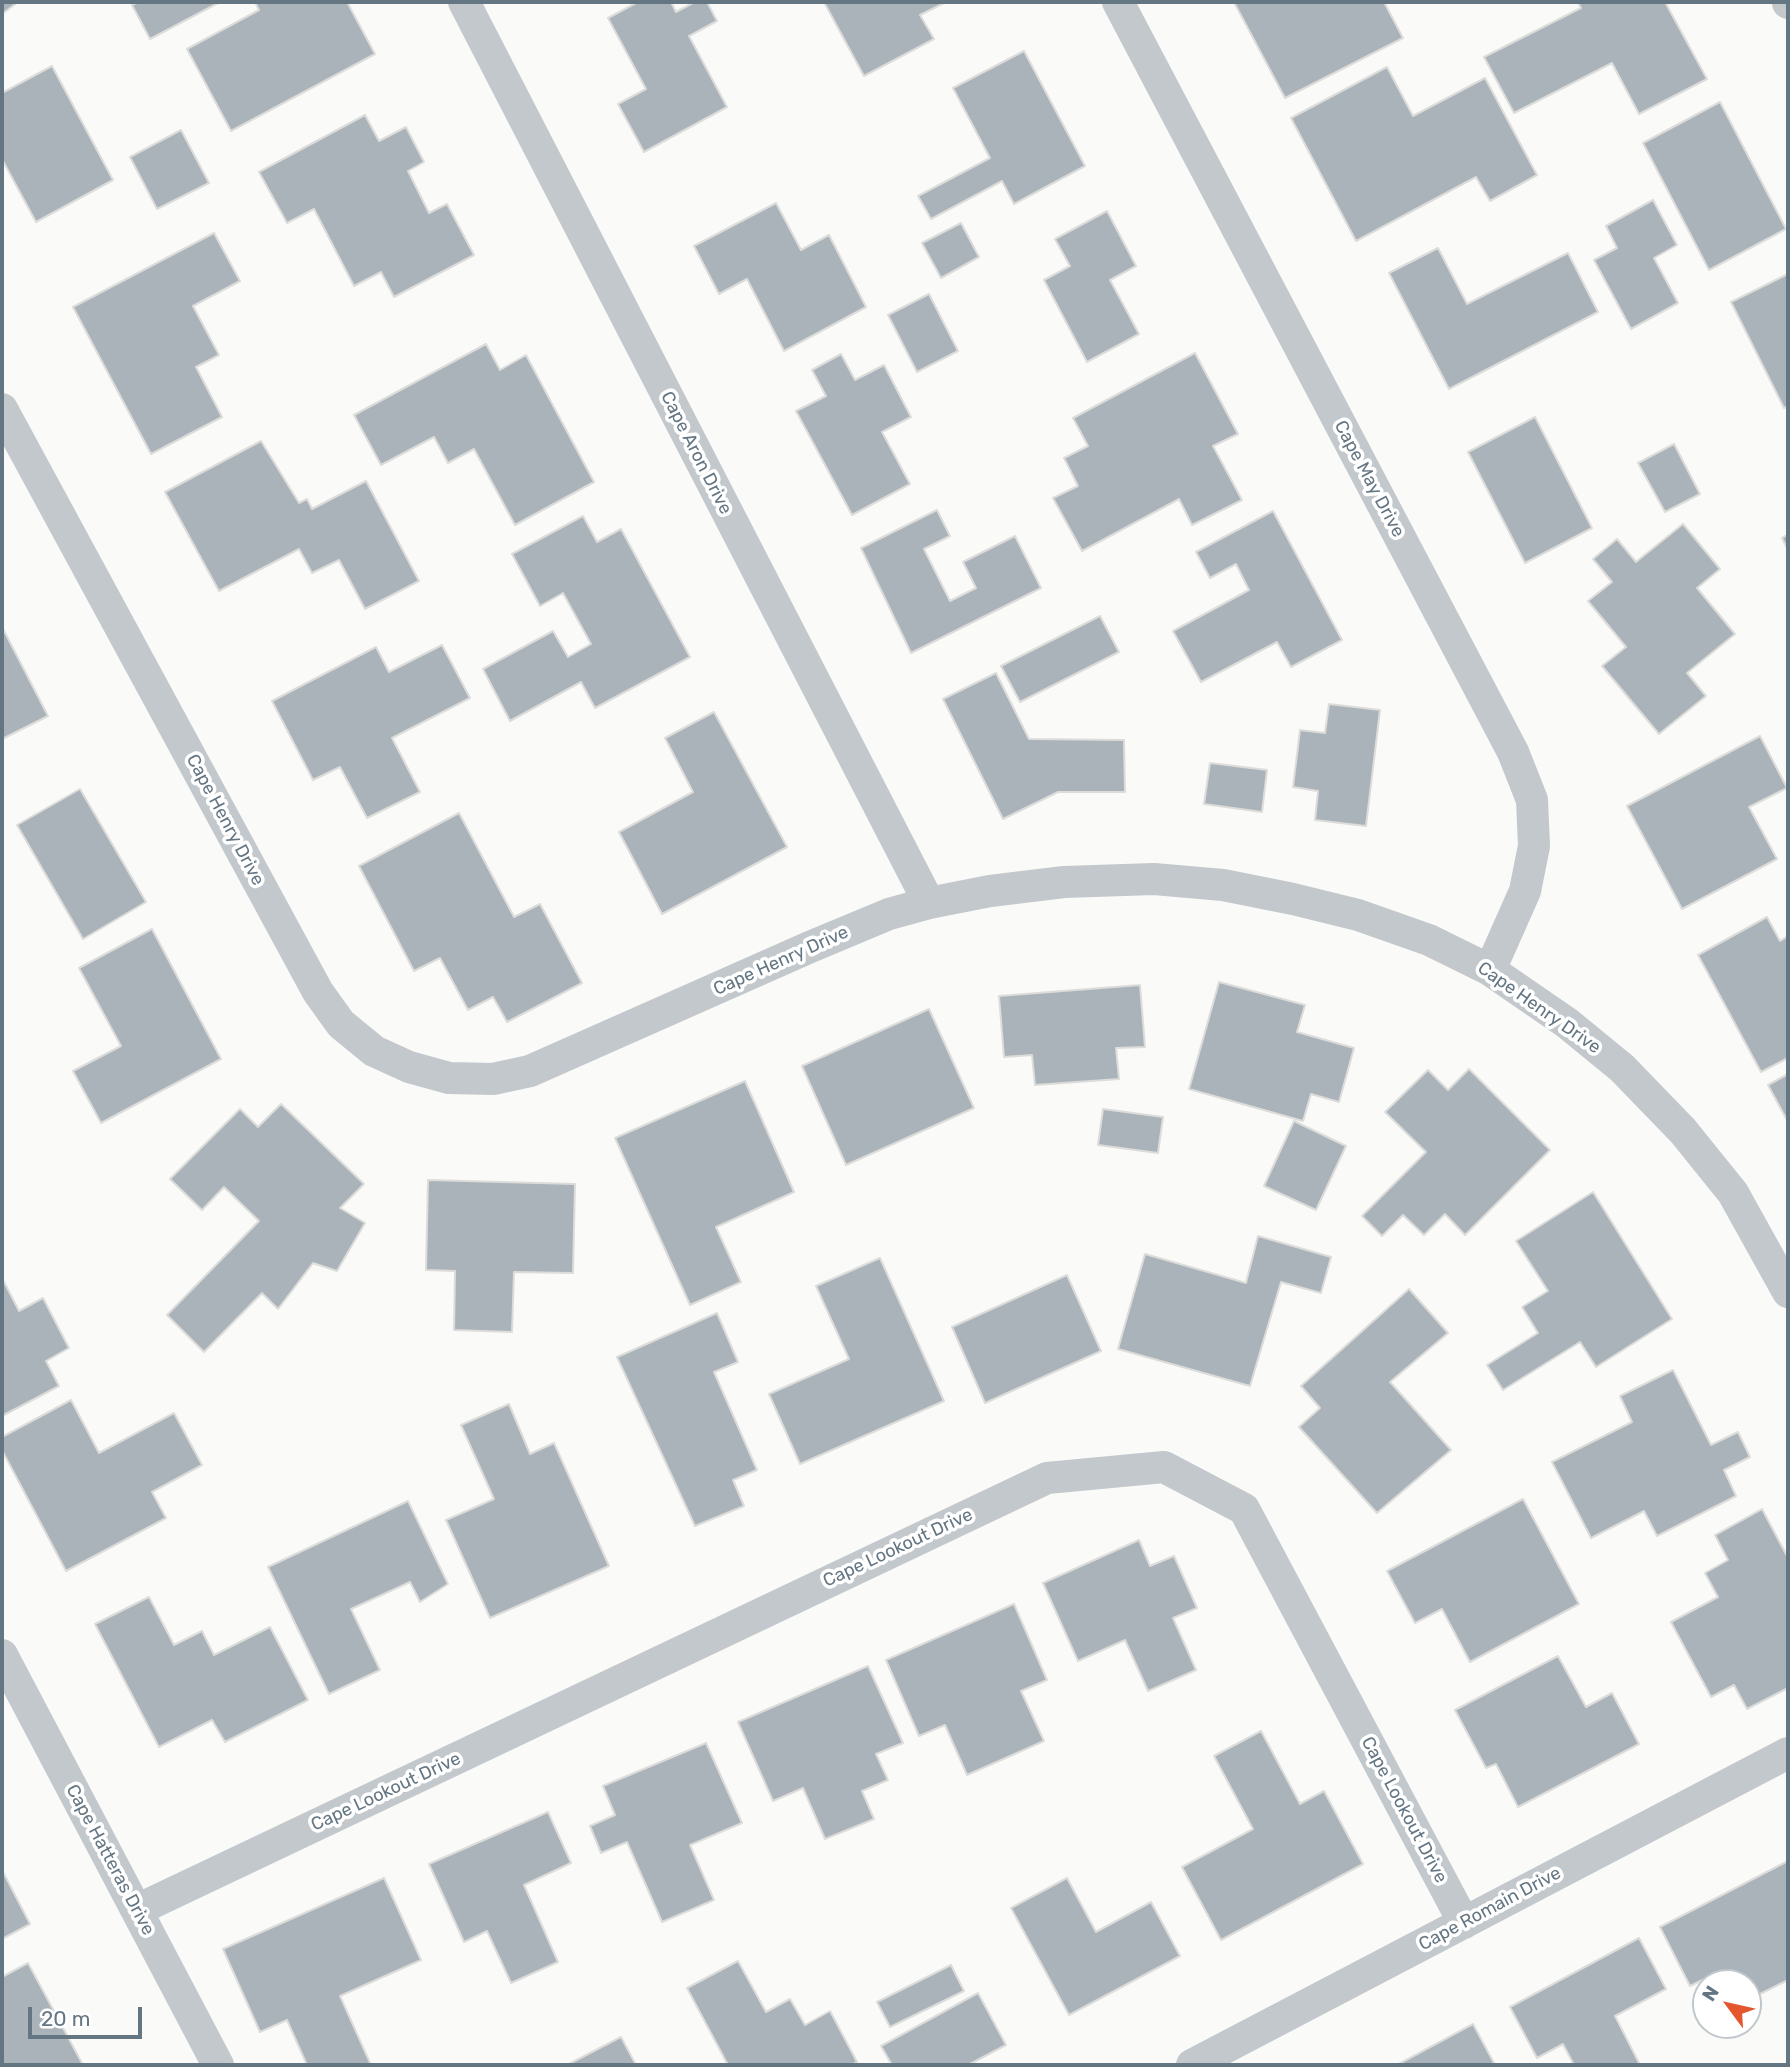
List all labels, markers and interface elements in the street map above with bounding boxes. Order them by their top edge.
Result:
street label: Cape Aron Drive [656,388,736,518]
street label: Cape May Drive [1329,417,1409,541]
street label: Cape Henry Drive [181,751,269,889]
street label: Cape Henry Drive [710,922,852,1000]
street label: Cape Henry Drive [1473,957,1605,1059]
street label: Cape Lookout Drive [820,1504,976,1592]
street label: Cape Lookout Drive [1356,1733,1452,1887]
street label: Cape Lookout Drive [308,1748,464,1836]
street label: Cape Hatteras Drive [61,1781,159,1939]
street label: Cape Romain Drive [1415,1862,1565,1956]
north arrow [1692,1969,1762,2039]
text: N [1697,1981,1724,2005]
scale bar [32,1994,145,2038]
text: 20 m [41,2006,90,2031]

